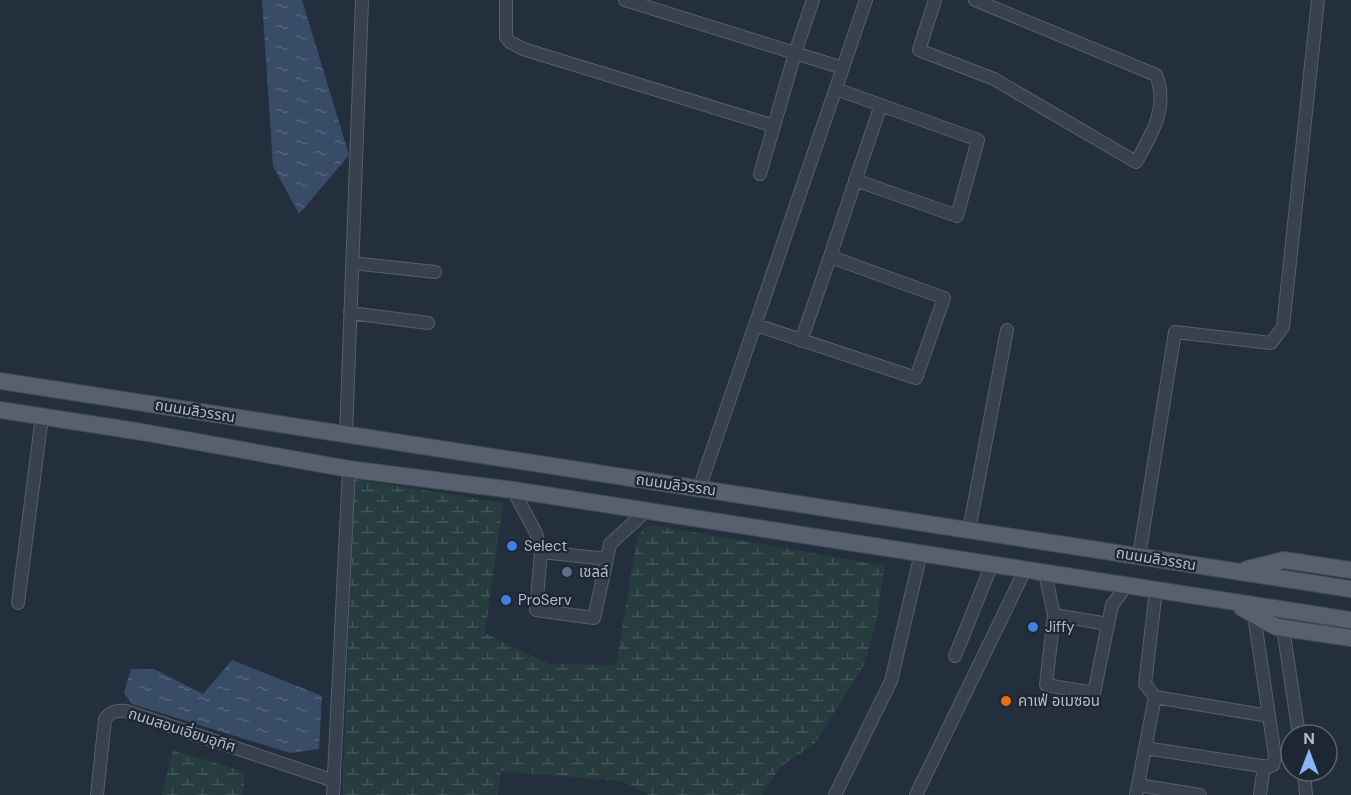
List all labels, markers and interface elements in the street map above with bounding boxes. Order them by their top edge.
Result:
street label: ถนนมลิวรรณ [154,395,236,427]
street label: ถนนมลิวรรณ [635,469,717,501]
place label: Select [524,536,567,556]
marker: Select [505,539,519,553]
street label: ถนนมลิวรรณ [1115,543,1197,575]
place label: เชลล์ [579,562,609,582]
marker: เชลล์ [560,565,574,579]
place label: ProServ [518,590,572,610]
marker: ProServ [499,593,513,607]
place label: Jiffy [1045,617,1075,637]
marker: Jiffy [1026,620,1040,634]
place label: คาเฟ่ อเมซอน [1018,691,1100,711]
marker: คาเฟ่ อเมซอน [999,694,1013,708]
street label: ถนนสอนเอี่ยมอุทิศ [126,702,239,757]
north arrow [1279,723,1339,783]
text: N [1303,728,1315,749]

